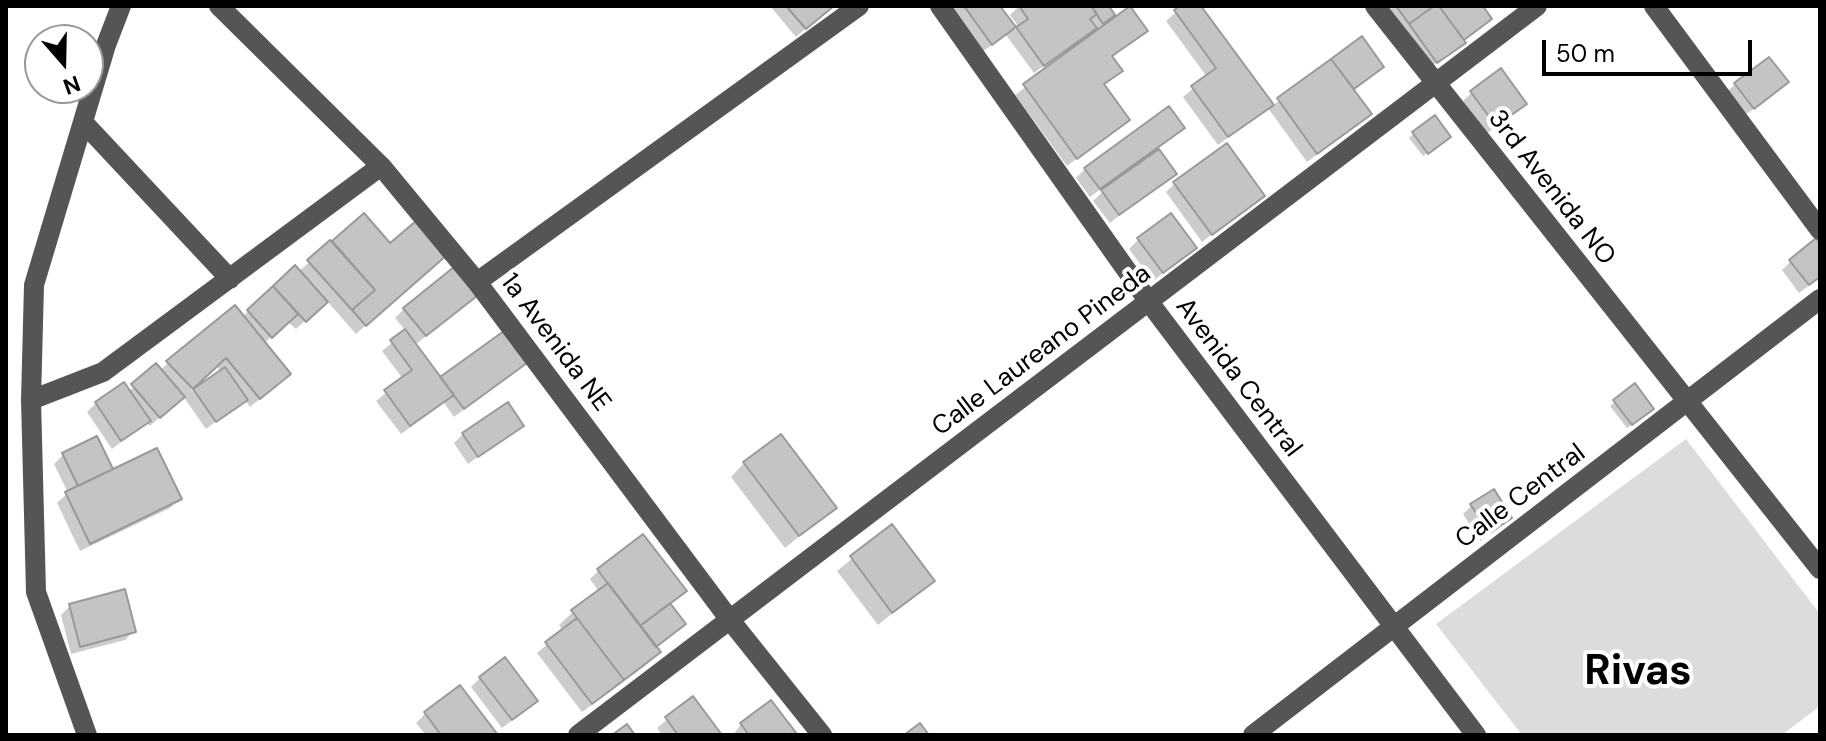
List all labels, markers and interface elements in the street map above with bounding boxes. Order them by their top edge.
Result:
north arrow [24,24,104,104]
scale bar [1546,24,1756,74]
text: 50 m [1556,38,1615,69]
text: N [59,69,84,102]
street label: 3rd Avenida NO [1481,104,1621,272]
street label: Calle Laureano Pineda [927,259,1157,443]
street label: 1a Avenida NE [493,268,617,418]
street label: Avenida Central [1168,293,1308,463]
street label: Calle Central [1450,438,1592,556]
district label: Rivas [1584,648,1692,698]

